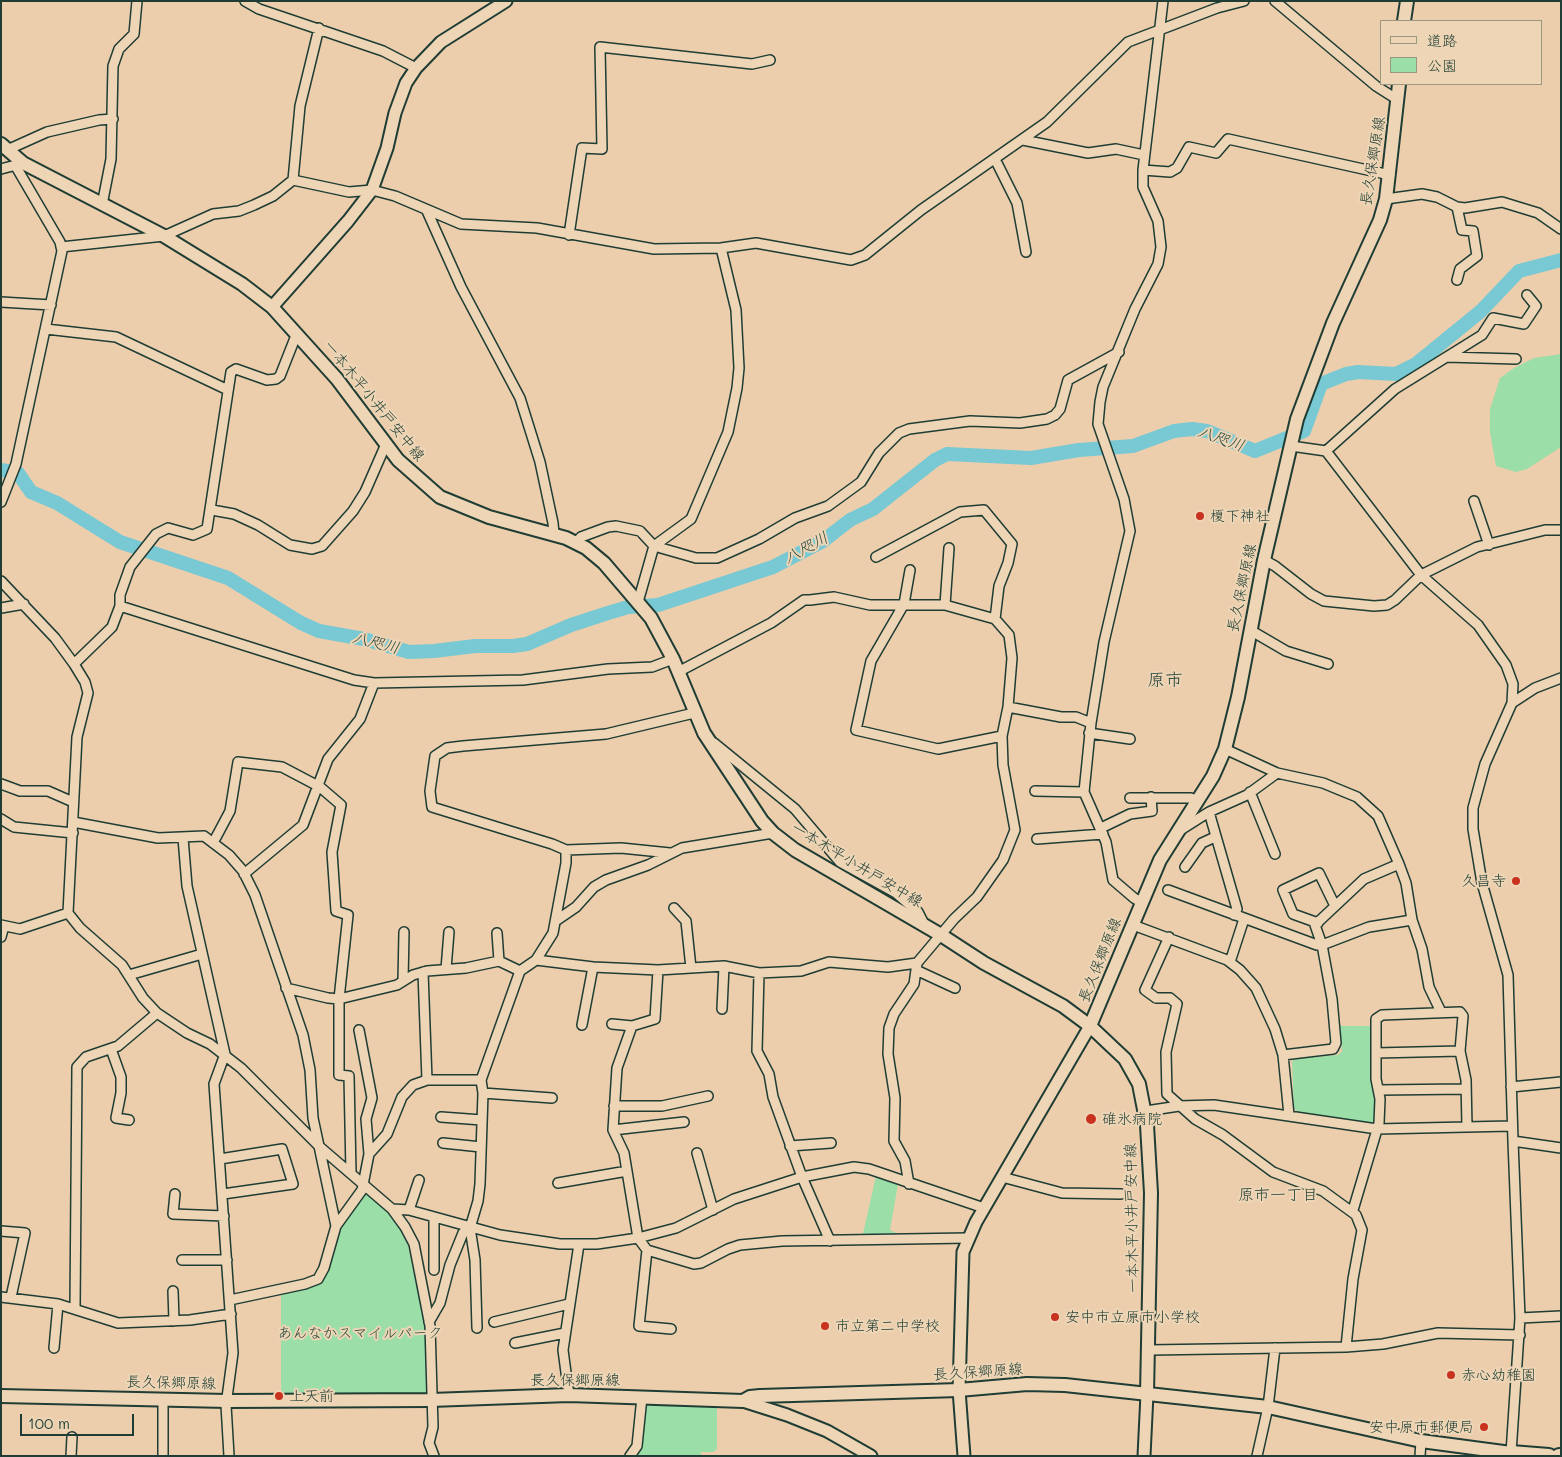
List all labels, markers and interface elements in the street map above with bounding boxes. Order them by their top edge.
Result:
legend [1380,20,1542,85]
text: 道路 [1427,30,1457,50]
text: 公園 [1427,55,1457,75]
street label: 長久保郷原線 [1357,115,1389,207]
street label: 一本木平小井戸安中線 [320,337,428,465]
water label: 八咫川 [1195,422,1247,456]
place label: 榎下神社 [1210,507,1270,525]
marker: 榎下神社 [1194,510,1206,522]
water label: 八咫川 [780,528,832,568]
street label: 長久保郷原線 [1224,542,1260,634]
water label: 八咫川 [350,628,402,658]
district label: 原市 [1147,669,1183,691]
street label: 一本木平小井戸安中線 [788,819,926,911]
place label: 久昌寺 [1461,872,1506,890]
marker: 久昌寺 [1510,875,1522,887]
street label: 長久保郷原線 [1075,915,1125,1005]
place label: 碓氷病院 [1102,1110,1162,1128]
marker: 碓氷病院 [1084,1112,1098,1126]
street label: 一本木平小井戸安中線 [1122,1143,1142,1293]
district label: 原市一丁目 [1238,1185,1318,1205]
place label: 安中市立原市小学校 [1065,1308,1200,1326]
marker: 安中市立原市小学校 [1049,1311,1061,1323]
place label: 市立第二中学校 [835,1317,940,1335]
marker: 市立第二中学校 [819,1320,831,1332]
park label: あんなかスマイルパーク [278,1324,442,1342]
street label: 長久保郷原線 [932,1360,1024,1384]
place label: 赤心幼稚園 [1461,1366,1536,1384]
marker: 赤心幼稚園 [1445,1369,1457,1381]
street label: 長久保郷原線 [530,1371,620,1389]
street label: 長久保郷原線 [126,1373,216,1393]
place label: 上天前 [289,1387,334,1405]
marker: 上天前 [273,1390,285,1402]
scale bar [22,1404,136,1436]
text: 100 m [28,1413,70,1433]
place label: 安中原市郵便局 [1369,1418,1474,1436]
marker: 安中原市郵便局 [1478,1421,1490,1433]

